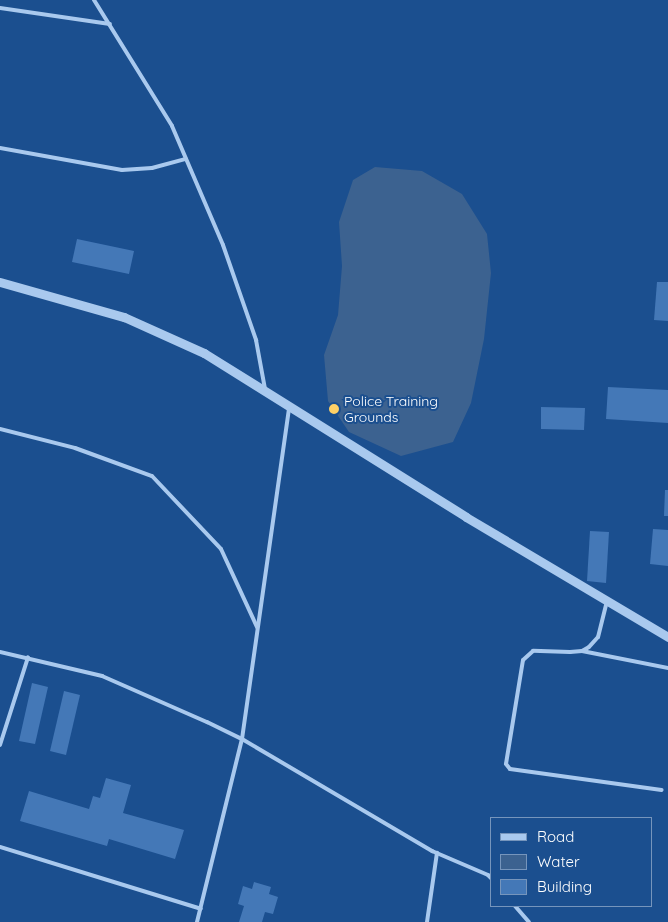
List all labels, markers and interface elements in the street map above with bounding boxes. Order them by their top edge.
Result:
place label: Police Training Grounds [344,393,438,426]
marker: Police Training Grounds [328,403,340,415]
legend [490,817,653,907]
text: Road [537,827,574,846]
text: Water [537,852,580,871]
text: Building [537,877,592,896]

